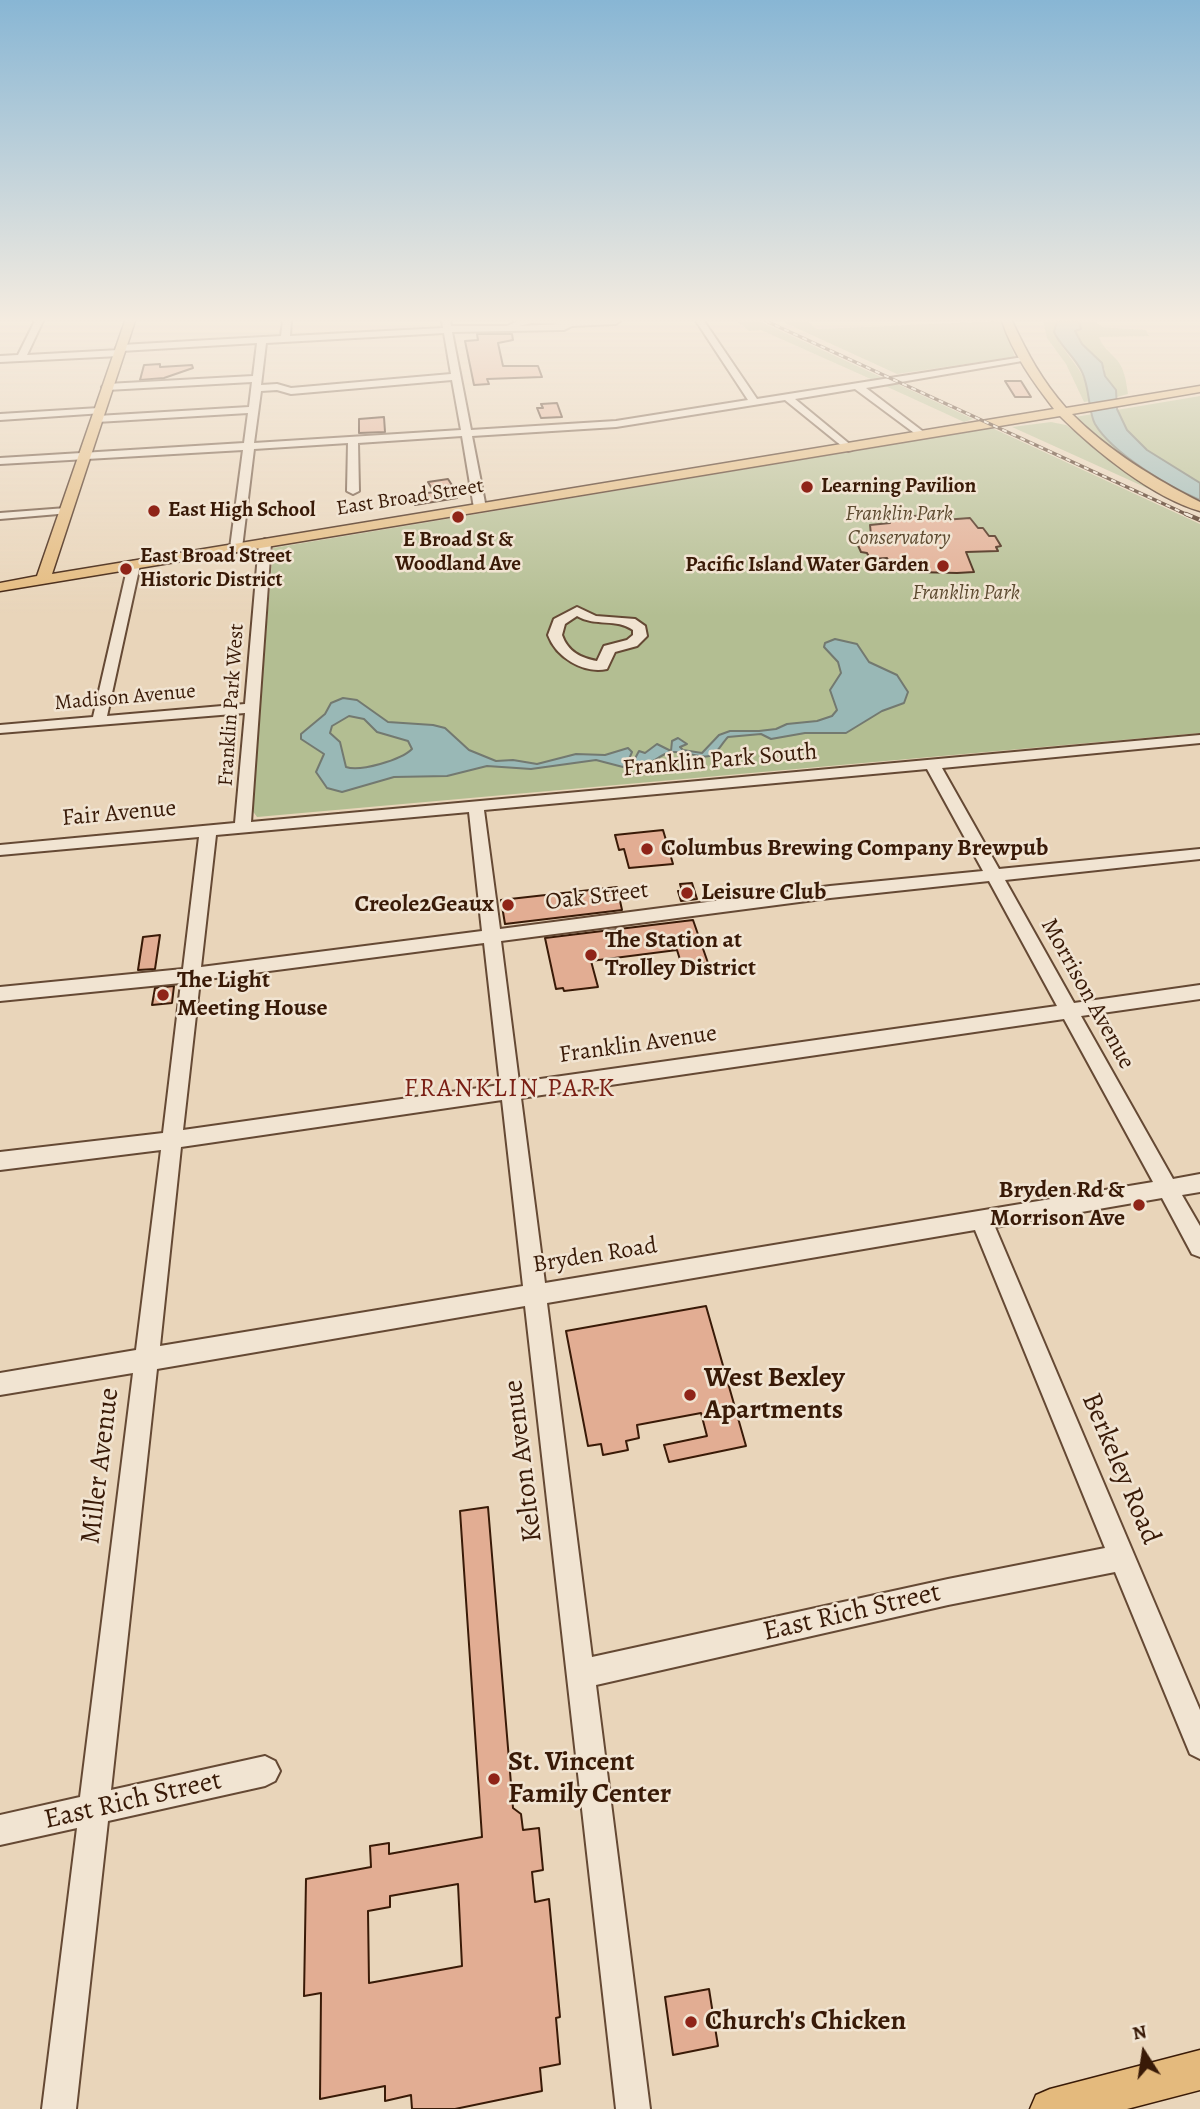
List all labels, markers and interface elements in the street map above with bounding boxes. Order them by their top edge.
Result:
street label: East Broad Street [335,474,485,522]
place label: Learning Pavilion [821,474,976,500]
marker: Learning Pavilion [799,479,815,495]
place label: East High School [168,498,316,524]
park label: Franklin Park Conservatory [845,502,953,552]
marker: East High School [146,503,162,519]
marker: E Broad St & Woodland Ave [450,509,466,525]
place label: E Broad St & Woodland Ave [395,528,521,578]
place label: East Broad Street Historic District [140,544,292,594]
place label: Pacific Island Water Garden [685,553,929,579]
marker: Pacific Island Water Garden [935,558,951,574]
marker: East Broad Street Historic District [118,561,134,577]
park label: Franklin Park [912,581,1020,607]
street label: Franklin Park West [214,623,250,787]
street label: Madison Avenue [53,679,197,717]
street label: Franklin Park South [621,738,819,784]
street label: Fair Avenue [61,795,177,833]
place label: Columbus Brewing Company Brewpub [661,835,1048,863]
marker: Columbus Brewing Company Brewpub [639,841,655,857]
street label: Oak Street [544,876,650,918]
place label: Leisure Club [701,879,826,907]
marker: Leisure Club [679,885,695,901]
place label: Creole2Geaux [354,891,494,919]
marker: Creole2Geaux [500,897,516,913]
street label: Morrison Avenue [1034,914,1140,1074]
place label: The Station at Trolley District [605,927,756,983]
marker: The Station at Trolley District [583,947,599,963]
place label: The Light Meeting House [177,967,328,1023]
marker: The Light Meeting House [155,987,171,1003]
street label: Franklin Avenue [557,1020,719,1070]
district label: FRANKLIN PARK [405,1074,615,1106]
place label: Bryden Rd & Morrison Ave [990,1177,1125,1233]
marker: Bryden Rd & Morrison Ave [1131,1197,1147,1213]
street label: Bryden Road [531,1232,659,1280]
place label: West Bexley Apartments [704,1362,845,1428]
street label: Kelton Avenue [497,1378,551,1544]
street label: Miller Avenue [75,1386,127,1546]
marker: West Bexley Apartments [682,1387,698,1403]
street label: Berkeley Road [1073,1388,1167,1550]
street label: East Rich Street [760,1576,944,1650]
place label: St. Vincent Family Center [508,1746,671,1812]
street label: East Rich Street [41,1764,225,1838]
marker: St. Vincent Family Center [486,1771,502,1787]
place label: Church's Chicken [705,2005,906,2039]
marker: Church's Chicken [683,2014,699,2030]
north arrow [1109,2018,1179,2088]
text: N [1130,2018,1149,2047]

